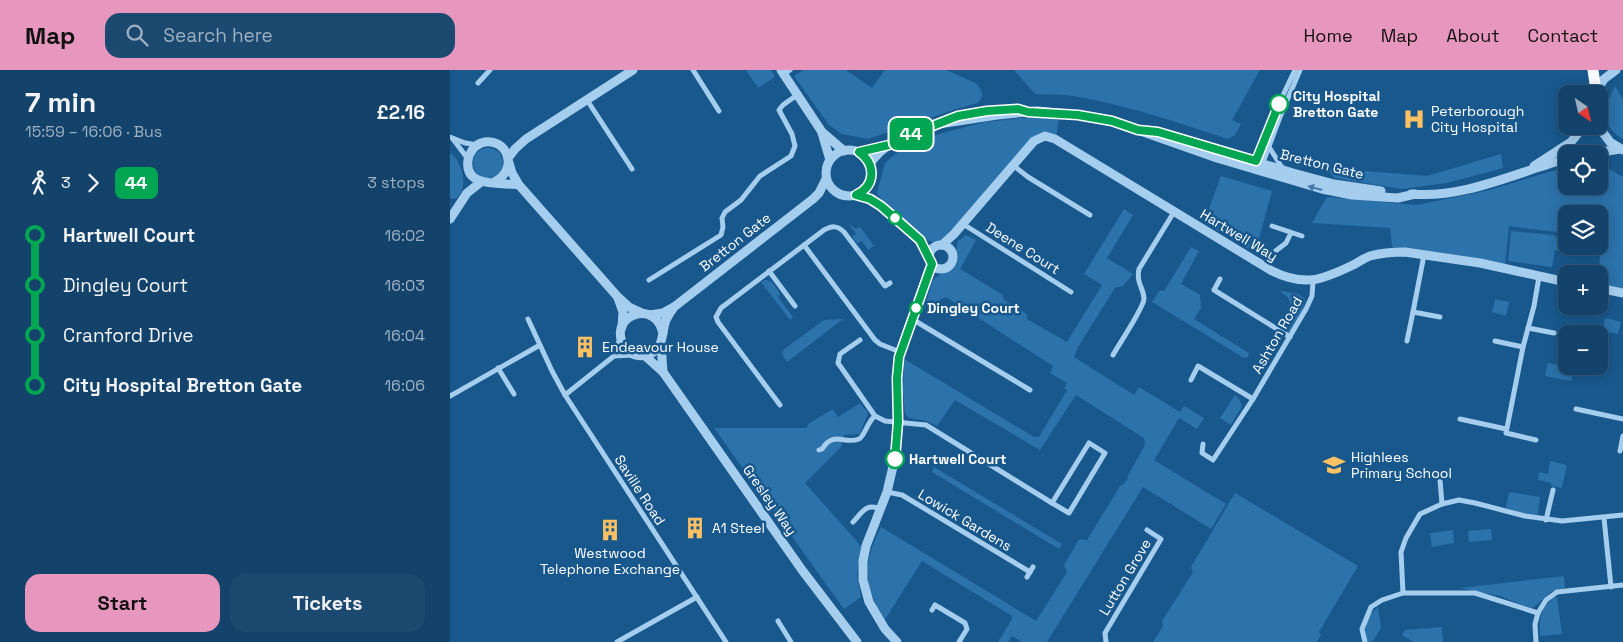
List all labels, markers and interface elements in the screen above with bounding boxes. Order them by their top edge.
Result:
search box [105,13,455,58]
text: Map [25,20,75,51]
icon: search [123,21,151,49]
text: Search here [163,23,273,48]
text: Home [1304,24,1353,47]
text: Map [1381,24,1418,47]
text: About [1446,24,1500,47]
text: Contact [1528,24,1598,47]
text: 7 min [25,84,96,120]
north arrow [1558,85,1608,135]
map controls [1558,85,1608,375]
place label: City Hospital Bretton Gate [1293,87,1380,121]
marker: City Hospital Bretton Gate [1269,94,1289,114]
text: £2.16 [377,100,425,125]
place label: Peterborough City Hospital [1431,102,1524,136]
hospital icon: Peterborough City Hospital [1401,106,1427,132]
line badge: 44 [888,118,934,150]
text: 15:59 – 16:06 · Bus [25,121,162,142]
text: 44 [900,122,922,145]
street label: Bretton Gate [1278,145,1366,183]
button: locate [1558,145,1608,195]
icon: walk [25,169,53,197]
icon: forward [79,169,107,197]
text: 44 [125,171,148,194]
text: 3 [61,172,71,193]
text: 3 stops [367,172,425,193]
one-way arrow [1308,183,1323,191]
street label: Hartwell Way [1197,205,1281,265]
button: layers [1558,205,1608,255]
street label: Bretton Gate [696,209,774,275]
unlabelled marker [888,211,902,225]
street label: Deene Court [983,218,1063,278]
text: Hartwell Court [63,223,195,248]
text: 16:02 [385,225,425,246]
button: + [1558,265,1608,315]
text: Dingley Court [63,273,188,298]
text: 16:03 [385,275,425,296]
street label: Ashton Road [1248,293,1306,377]
place label: Dingley Court [927,299,1020,317]
marker: Dingley Court [909,301,923,315]
text: Cranford Drive [63,323,194,348]
text: 16:04 [384,325,425,346]
button: − [1558,325,1608,375]
building icon: Endeavour House [572,334,598,360]
place label: Endeavour House [602,338,719,356]
text: City Hospital Bretton Gate [63,373,302,398]
text: 16:06 [384,375,425,396]
place label: Highlees Primary School [1351,448,1452,482]
marker: Hartwell Court [885,449,905,469]
place label: Hartwell Court [909,450,1006,468]
street label: Saville Road [611,451,669,529]
school or university icon: Highlees Primary School [1321,452,1347,478]
street label: Gresley Way [739,461,801,539]
street label: Lowick Gardens [915,485,1015,555]
building icon: A1 Steel [682,515,708,541]
building icon: Westwood Telephone Exchange [597,517,623,543]
place label: A1 Steel [712,519,765,537]
street label: Lutton Grove [1095,535,1155,619]
place label: Westwood Telephone Exchange [540,544,680,578]
button: Start [25,574,220,632]
button: Tickets [230,574,425,632]

